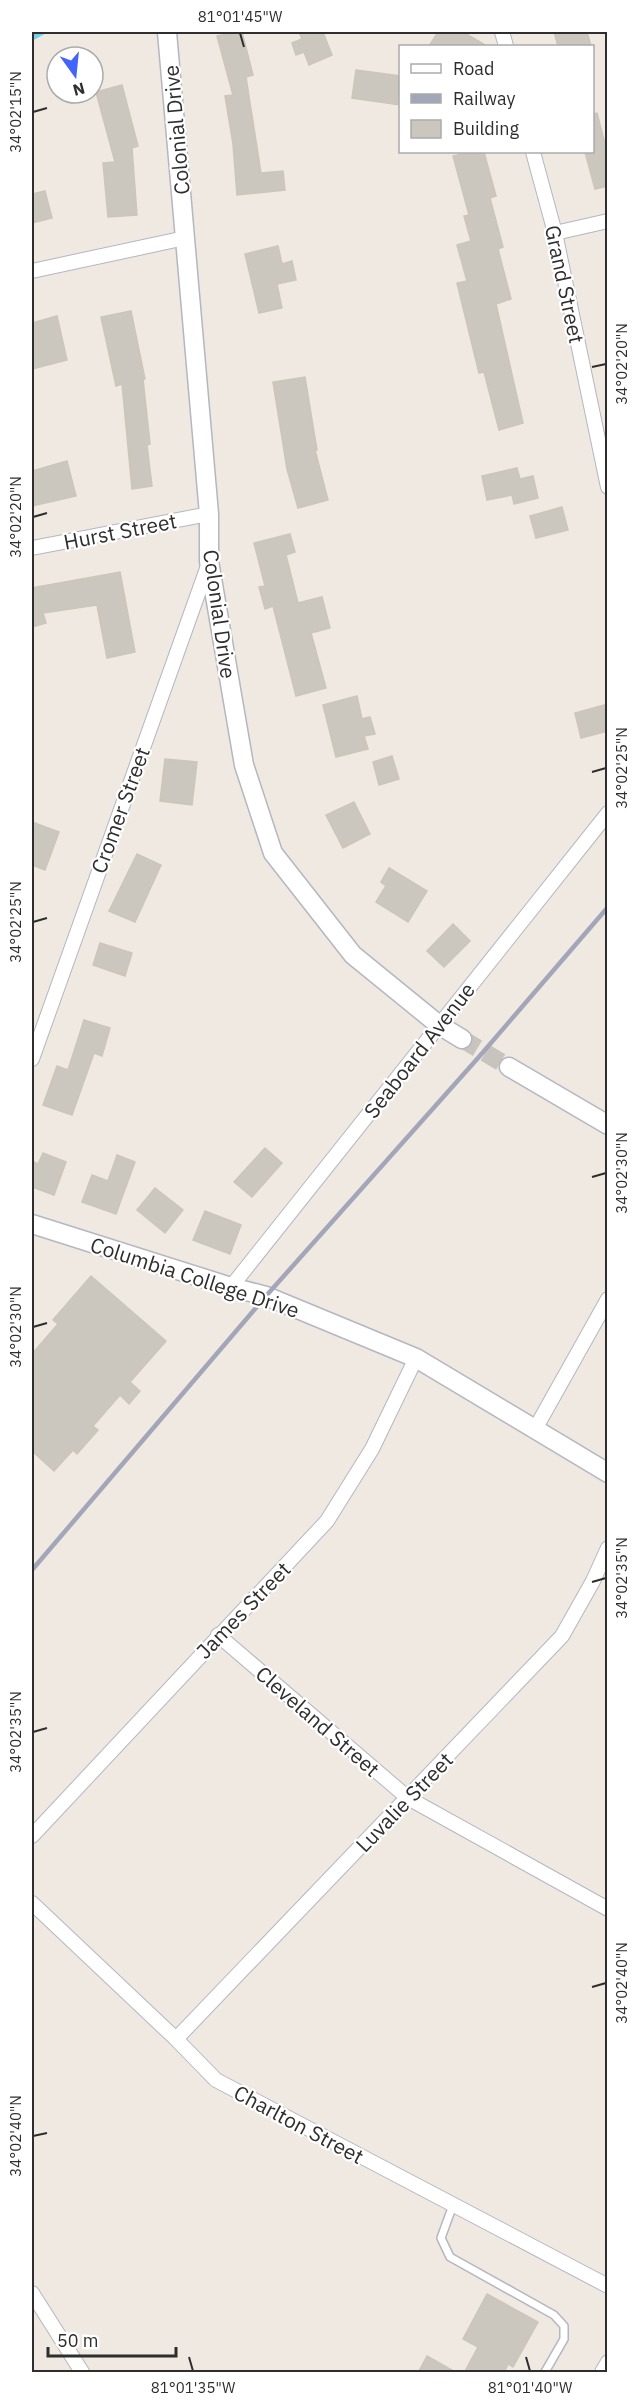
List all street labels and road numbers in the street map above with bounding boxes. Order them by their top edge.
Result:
street label: Colonial Drive [156,64,196,196]
street label: Grand Street [539,222,591,346]
street label: Hurst Street [61,506,179,556]
street label: Colonial Drive [197,548,243,680]
street label: Cromer Street [84,743,156,877]
street label: Seaboard Avenue [357,976,481,1124]
street label: Columbia College Drive [87,1230,303,1324]
street label: James Street [190,1555,296,1665]
street label: Cleveland Street [250,1659,386,1783]
street label: Luvalie Street [349,1746,459,1858]
street label: Charlton Street [229,2078,369,2170]

